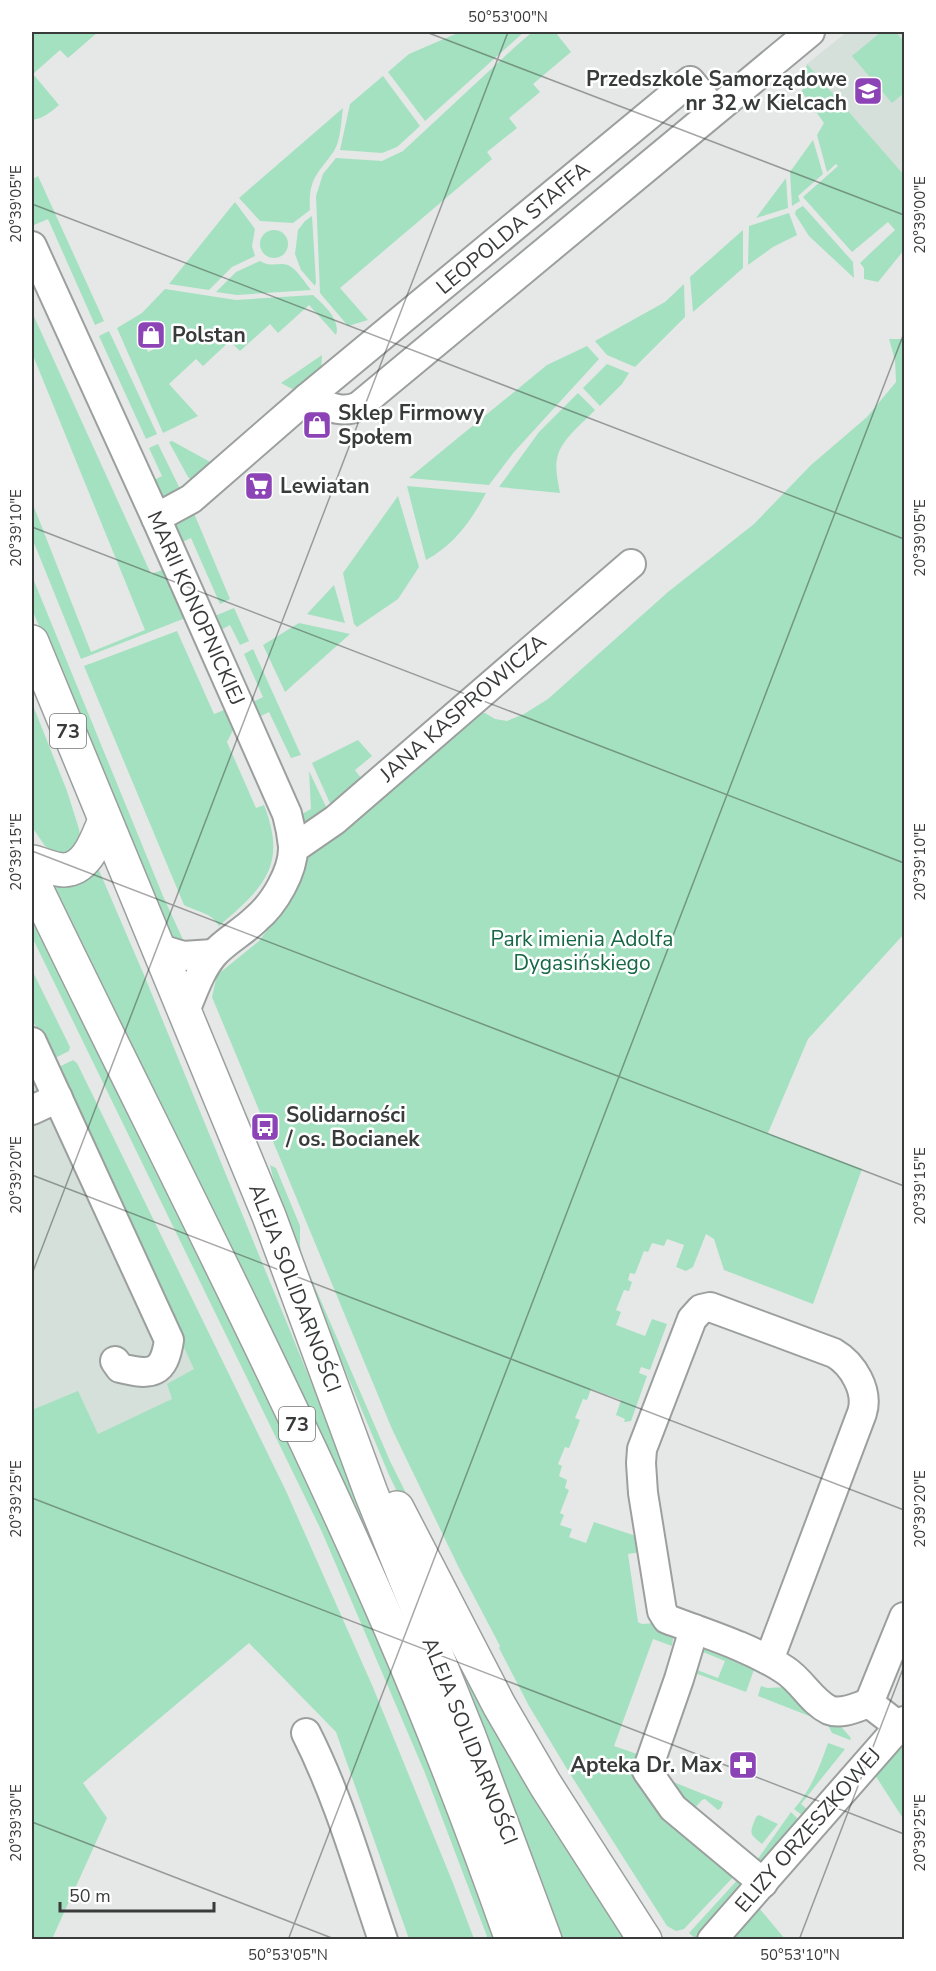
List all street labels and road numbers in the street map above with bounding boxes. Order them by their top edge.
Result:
street label: LEOPOLDA STAFFA [430,155,596,301]
street label: MARII KONOPNICKIEJ [141,507,251,709]
street label: JANA KASPROWICZA [373,628,552,789]
road number: 73 [50,714,86,748]
street label: ALEJA SOLIDARNOŚCI [242,1180,348,1396]
road number: 73 [279,1407,315,1441]
street label: ALEJA SOLIDARNOŚCI [416,1633,524,1849]
street label: ELIZY ORZESZKOWEJ [729,1742,887,1918]

